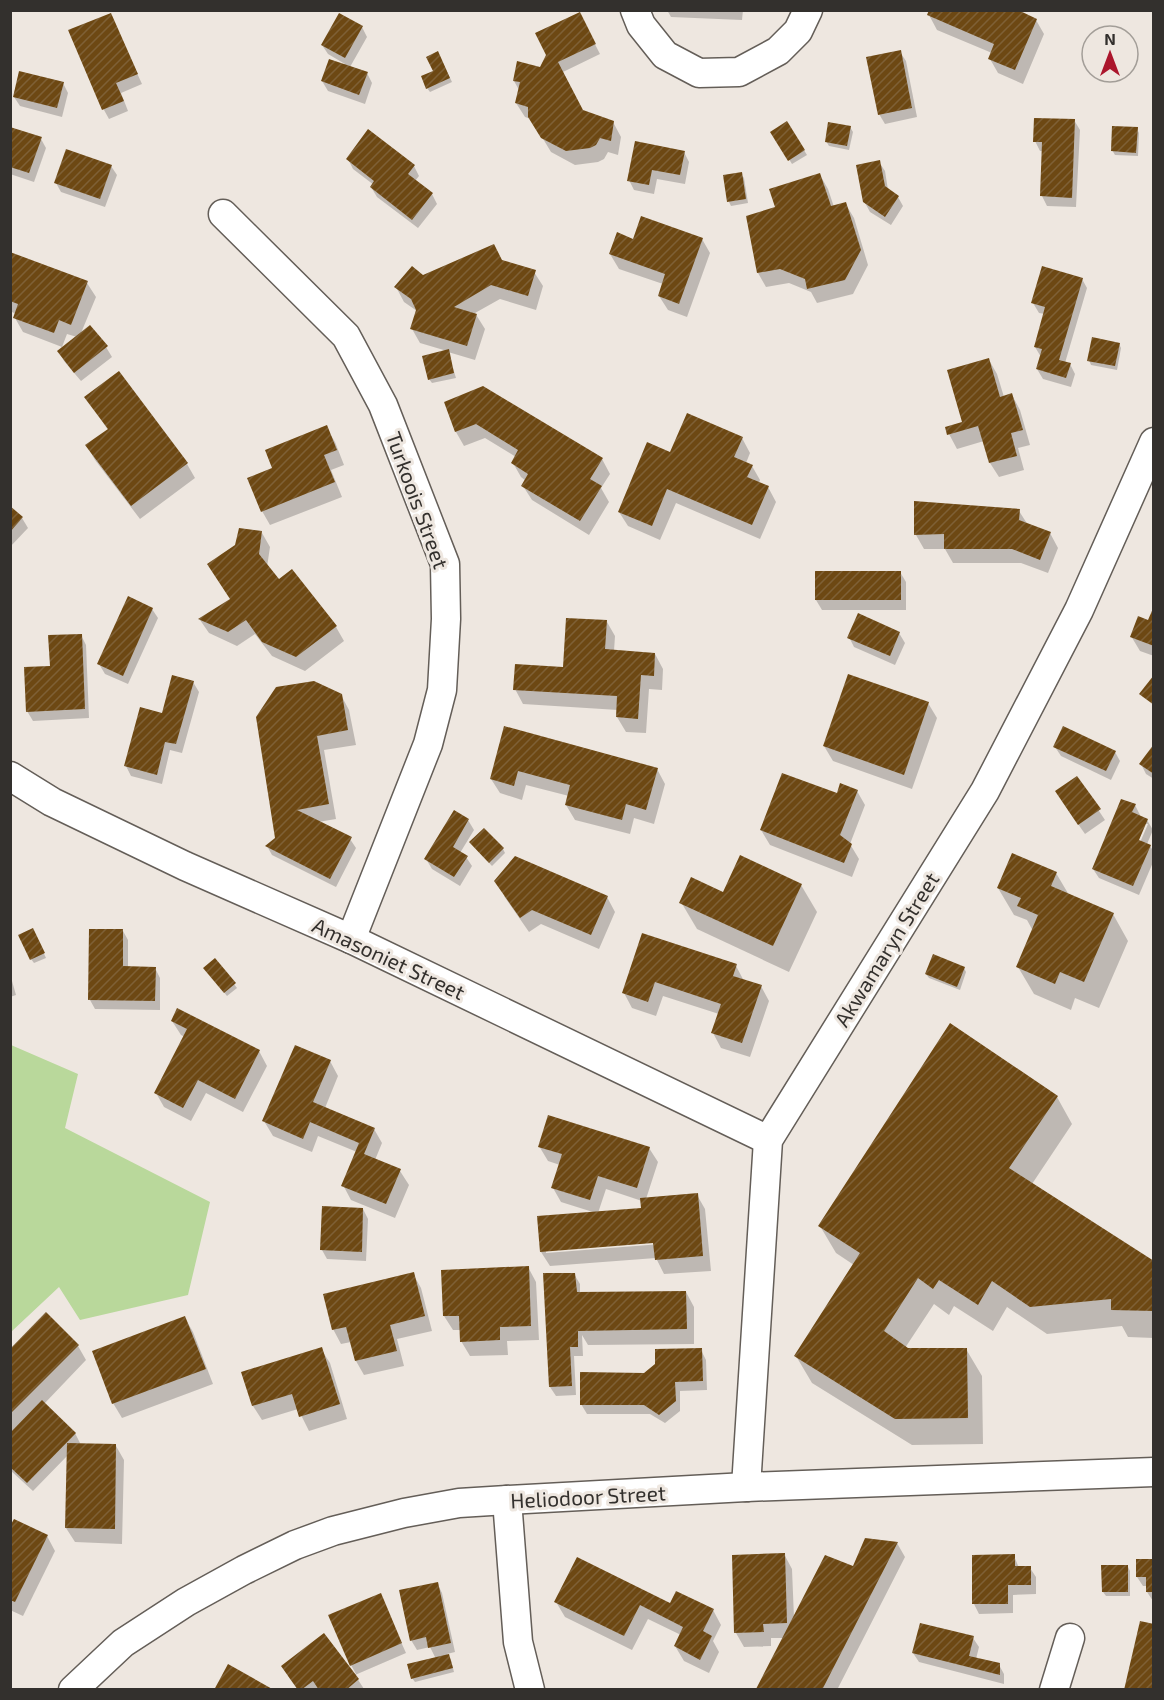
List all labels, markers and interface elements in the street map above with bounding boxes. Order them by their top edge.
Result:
north arrow [1080,24,1140,84]
text: N [1104,29,1116,48]
street label: Turkoois Street [382,428,454,572]
street label: Akwamaryn Street [828,867,944,1031]
street label: Amasoniet Street [309,912,469,1004]
street label: Heliodoor Street [510,1479,666,1513]

